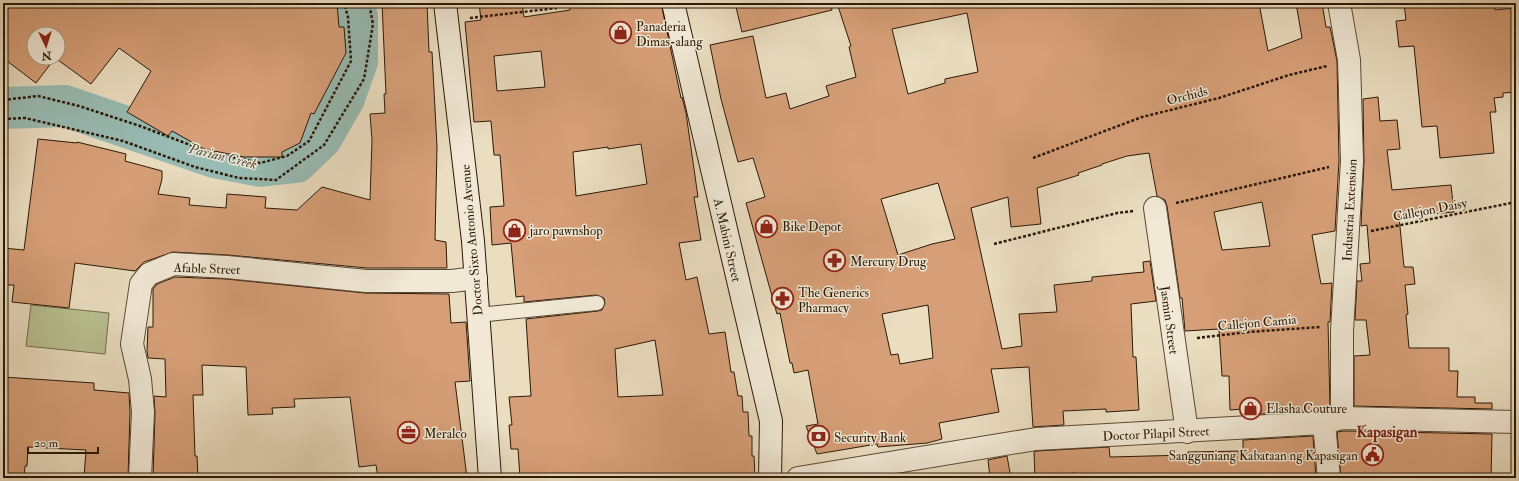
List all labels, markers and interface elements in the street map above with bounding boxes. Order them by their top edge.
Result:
place label: Panaderia Dimas-alang [636,19,703,50]
shop icon: Panaderia Dimas-alang [607,20,633,46]
north arrow [26,26,66,66]
text: N [40,49,53,62]
street label: Orchids [1165,83,1210,109]
water label: Parian Creek [186,140,259,173]
street label: Industria Extension [1339,158,1361,262]
street label: Doctor Sixto Antonio Avenue [457,163,487,316]
street label: Callejon Daisy [1392,195,1469,226]
street label: A. Mabini Street [709,196,744,284]
shop icon: Bike Depot [753,213,779,239]
shop icon: jaro pawnshop [501,217,527,243]
place label: Bike Depot [782,219,841,236]
place label: jaro pawnshop [527,223,603,240]
pharmacy icon: Mercury Drug [822,248,848,274]
place label: Mercury Drug [850,254,927,271]
street label: Afable Street [172,260,241,278]
street label: Jasmin Street [1156,284,1182,355]
place label: The Generics Pharmacy [798,285,870,317]
pharmacy icon: The Generics Pharmacy [769,286,795,312]
street label: Callejon Camia [1217,312,1298,334]
shop icon: Elasha Couture [1238,395,1264,421]
place label: Elasha Couture [1266,401,1348,417]
office icon: Meralco [395,420,421,446]
street label: Doctor Pilapil Street [1102,423,1210,446]
district label: Kapasigan [1357,423,1418,443]
bank icon: Security Bank [805,424,831,450]
place label: Meralco [424,426,467,442]
scale bar [28,429,98,455]
place label: Security Bank [834,430,907,447]
text: 20 m [34,436,59,451]
public building icon: Sangguniang Kabataan ng Kapasigan [1360,442,1386,468]
place label: Sangguniang Kabataan ng Kapasigan [1169,448,1358,465]

